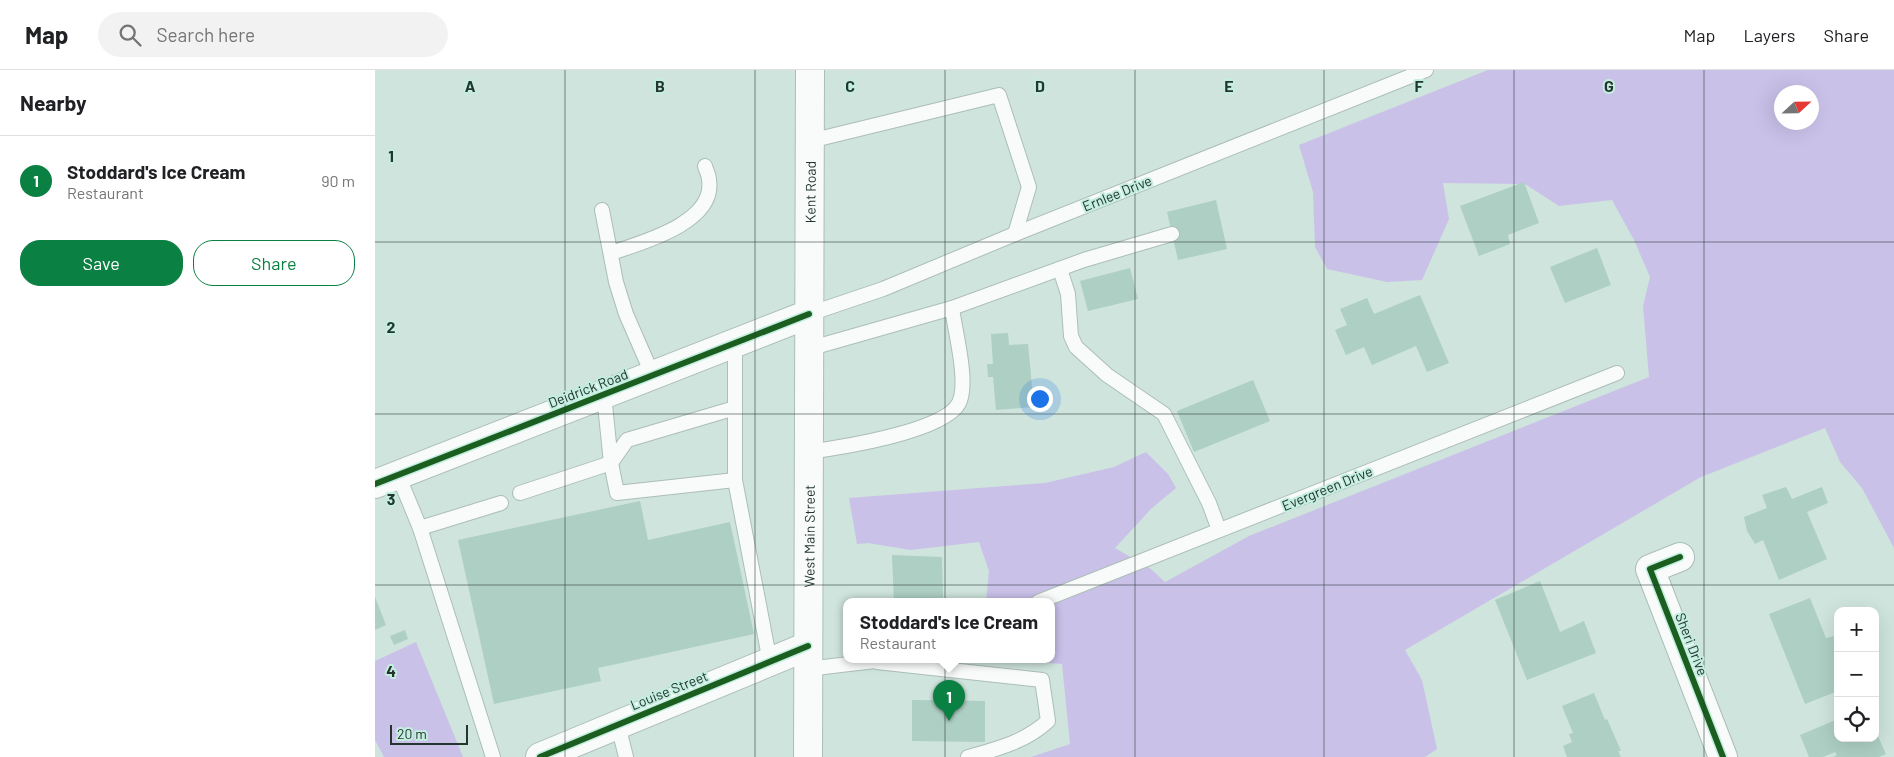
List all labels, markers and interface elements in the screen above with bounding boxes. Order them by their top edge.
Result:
search box [98,12,448,57]
text: Map [25,20,68,49]
icon: search [116,21,144,49]
text: Search here [156,23,255,46]
text: Map [1683,24,1715,46]
text: Layers [1743,24,1796,46]
text: Share [1824,24,1869,46]
text: A [465,76,476,95]
text: B [655,76,665,95]
text: C [845,76,855,95]
text: D [1035,76,1045,95]
text: E [1224,76,1234,95]
text: F [1415,76,1424,95]
text: G [1604,76,1614,95]
north arrow [1774,85,1819,130]
text: Nearby [20,90,86,115]
text: 1 [388,146,394,165]
text: Stoddard's Ice Cream [67,160,245,183]
street label: Kent Road [801,161,818,223]
text: 1 [33,171,39,190]
text: 90 m [321,171,355,190]
street label: Ernlee Drive [1080,171,1154,215]
text: Restaurant [67,183,144,202]
button: Save [20,240,183,286]
button: Share [193,240,355,286]
text: 2 [387,317,396,336]
street label: Deidrick Road [546,365,630,411]
your location [1027,386,1053,412]
street label: Evergreen Drive [1279,462,1375,514]
street label: West Main Street [800,484,817,588]
text: 3 [387,489,395,508]
popup [843,598,1055,663]
map controls [1834,607,1879,742]
button: + [1834,607,1879,652]
text: Stoddard's Ice Cream [860,610,1038,633]
street label: Sheri Drive [1672,610,1712,678]
text: Restaurant [860,633,937,652]
button: − [1834,652,1879,697]
text: 4 [386,661,396,680]
street label: Louise Street [628,667,710,713]
pin: 1 [933,680,965,721]
button: locate [1834,697,1879,742]
scale bar [390,722,467,745]
text: 20 m [397,725,427,742]

